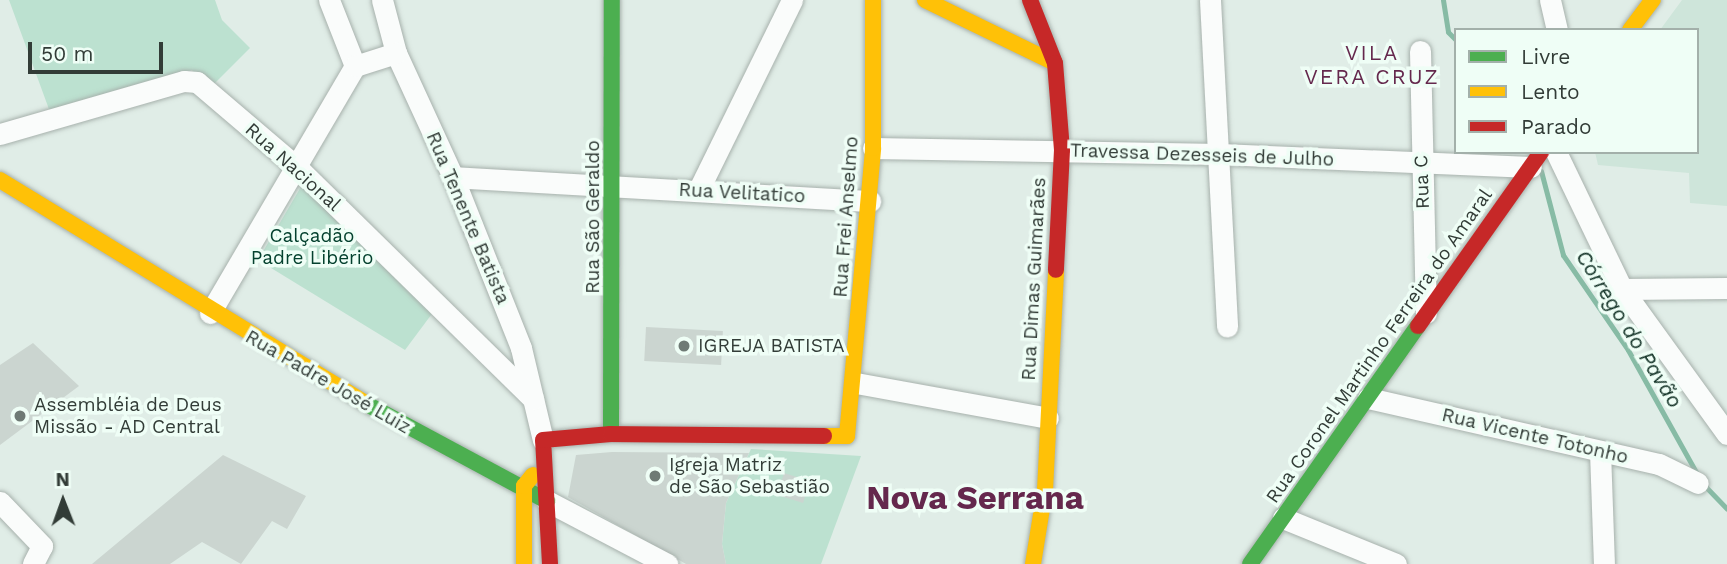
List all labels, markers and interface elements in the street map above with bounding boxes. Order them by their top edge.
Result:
scale bar [32,28,166,72]
legend [1454,28,1699,154]
district label: VILA VERA CRUZ [1305,40,1439,90]
text: 50 m [41,41,93,66]
text: Livre [1521,44,1570,69]
text: Lento [1521,79,1580,104]
text: Parado [1521,114,1592,139]
street label: Rua Nacional [240,118,346,216]
street label: Rua Tenente Batista [421,128,515,308]
street label: Rua Frei Anselmo [829,135,863,299]
street label: Travessa Dezesseis de Julho [1069,139,1335,171]
street label: Rua São Geraldo [582,140,604,294]
street label: Rua C [1410,154,1434,210]
street label: Rua Dimas Guimarães [1017,177,1051,381]
street label: Rua Velitatico [677,178,807,208]
street label: Rua Coronel Martinho Ferreira do Amaral [1260,183,1498,509]
park label: Calçadão Padre Libério [251,225,373,269]
water label: Córrego do Pavão [1570,245,1688,413]
street label: Rua Padre José Luiz [241,325,415,439]
place label: IGREJA BATISTA [698,335,845,357]
marker: IGREJA BATISTA [676,338,692,354]
place label: Assembléia de Deus Missão - AD Central [34,394,222,438]
street label: Rua Vicente Totonho [1439,403,1631,469]
marker: Assembléia de Deus Missão - AD Central [12,408,28,424]
place label: Igreja Matriz de São Sebastião [669,454,830,498]
north arrow [28,466,98,536]
text: N [55,468,70,491]
marker: Igreja Matriz de São Sebastião [647,468,663,484]
district label: Nova Serrana [866,478,1084,518]

